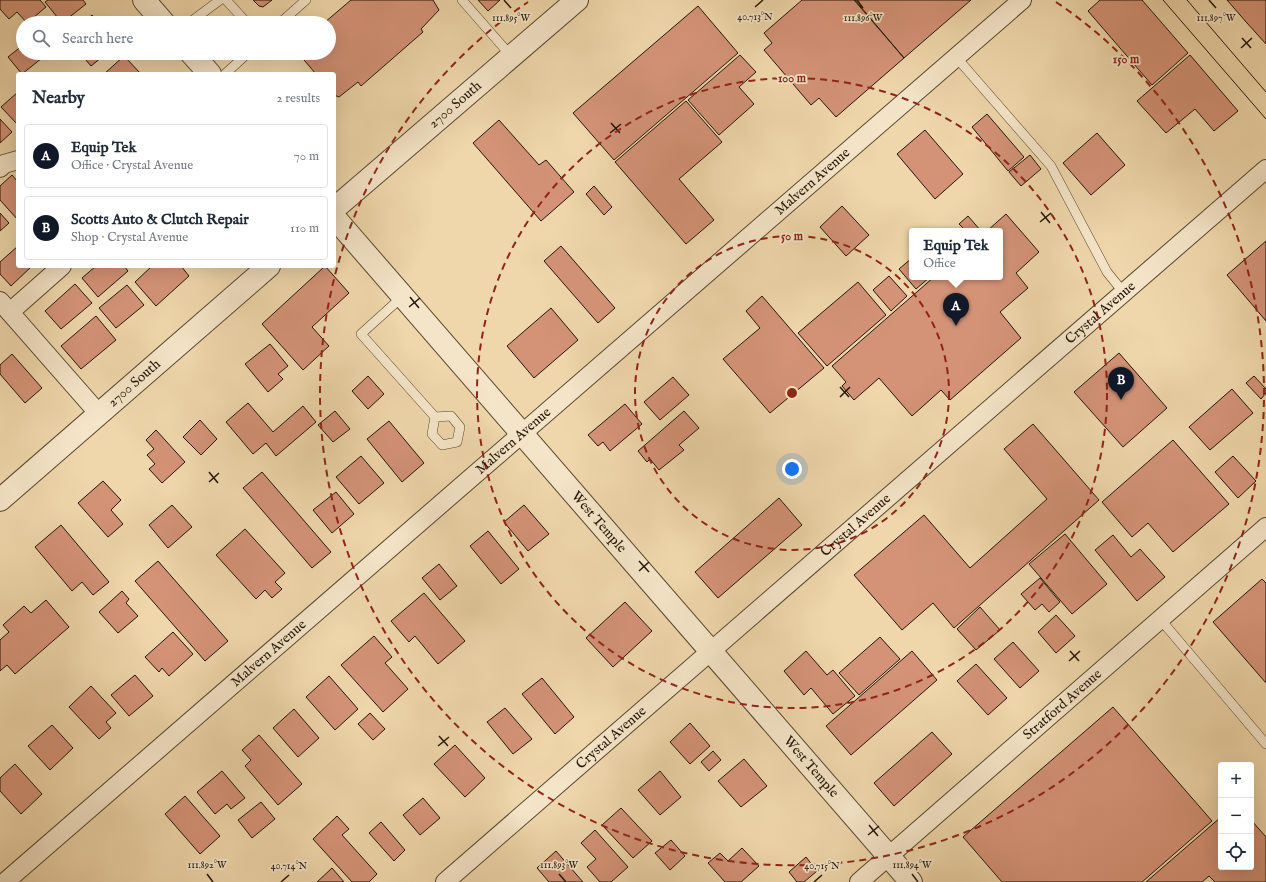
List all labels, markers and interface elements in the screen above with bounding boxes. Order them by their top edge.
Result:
text: 40.713°N [737,11,773,24]
text: 111.895°W [492,12,530,25]
text: 111.896°W [844,12,883,25]
text: 111.897°W [1197,12,1236,25]
search box [16,16,336,60]
icon: search [30,27,52,49]
text: Search here [62,29,133,48]
text: 150 m [1113,52,1140,67]
text: 100 m [778,71,807,86]
street label: 2700 South [425,77,486,132]
text: Nearby [32,88,85,109]
text: 2 results [276,90,320,107]
text: Equip Tek [71,138,137,157]
street label: Malvern Avenue [771,144,854,219]
text: A [42,148,50,165]
text: 70 m [294,148,319,165]
text: Office · Crystal Avenue [71,157,193,174]
text: Scotts Auto & Clutch Repair [71,210,249,229]
text: B [42,220,50,237]
text: 110 m [290,220,319,237]
popup [909,228,1003,280]
text: Shop · Crystal Avenue [71,229,188,246]
text: 50 m [781,229,804,244]
text: Equip Tek [923,236,989,255]
text: Office [923,255,956,272]
street label: Crystal Avenue [1061,277,1140,348]
pin: A [943,293,969,326]
street label: 2700 South [104,355,165,411]
pin: B [1108,367,1134,400]
centre of rings [785,386,799,400]
street label: Malvern Avenue [472,403,555,479]
your location [782,459,802,479]
street label: West Temple [567,488,631,557]
street label: Crystal Avenue [817,489,895,561]
street label: Malvern Avenue [227,615,310,691]
street label: Stratford Avenue [1019,665,1106,744]
street label: Crystal Avenue [572,702,650,773]
street label: West Temple [779,732,843,802]
map controls [1218,762,1254,870]
button: + [1218,762,1254,798]
button: − [1218,798,1254,834]
button: locate [1218,834,1254,870]
text: 111.892°W [187,859,227,872]
text: 111.893°W [540,859,578,872]
text: 111.894°W [892,859,932,872]
text: 40.714°N [271,860,308,873]
text: 40.715°N [804,860,840,873]

